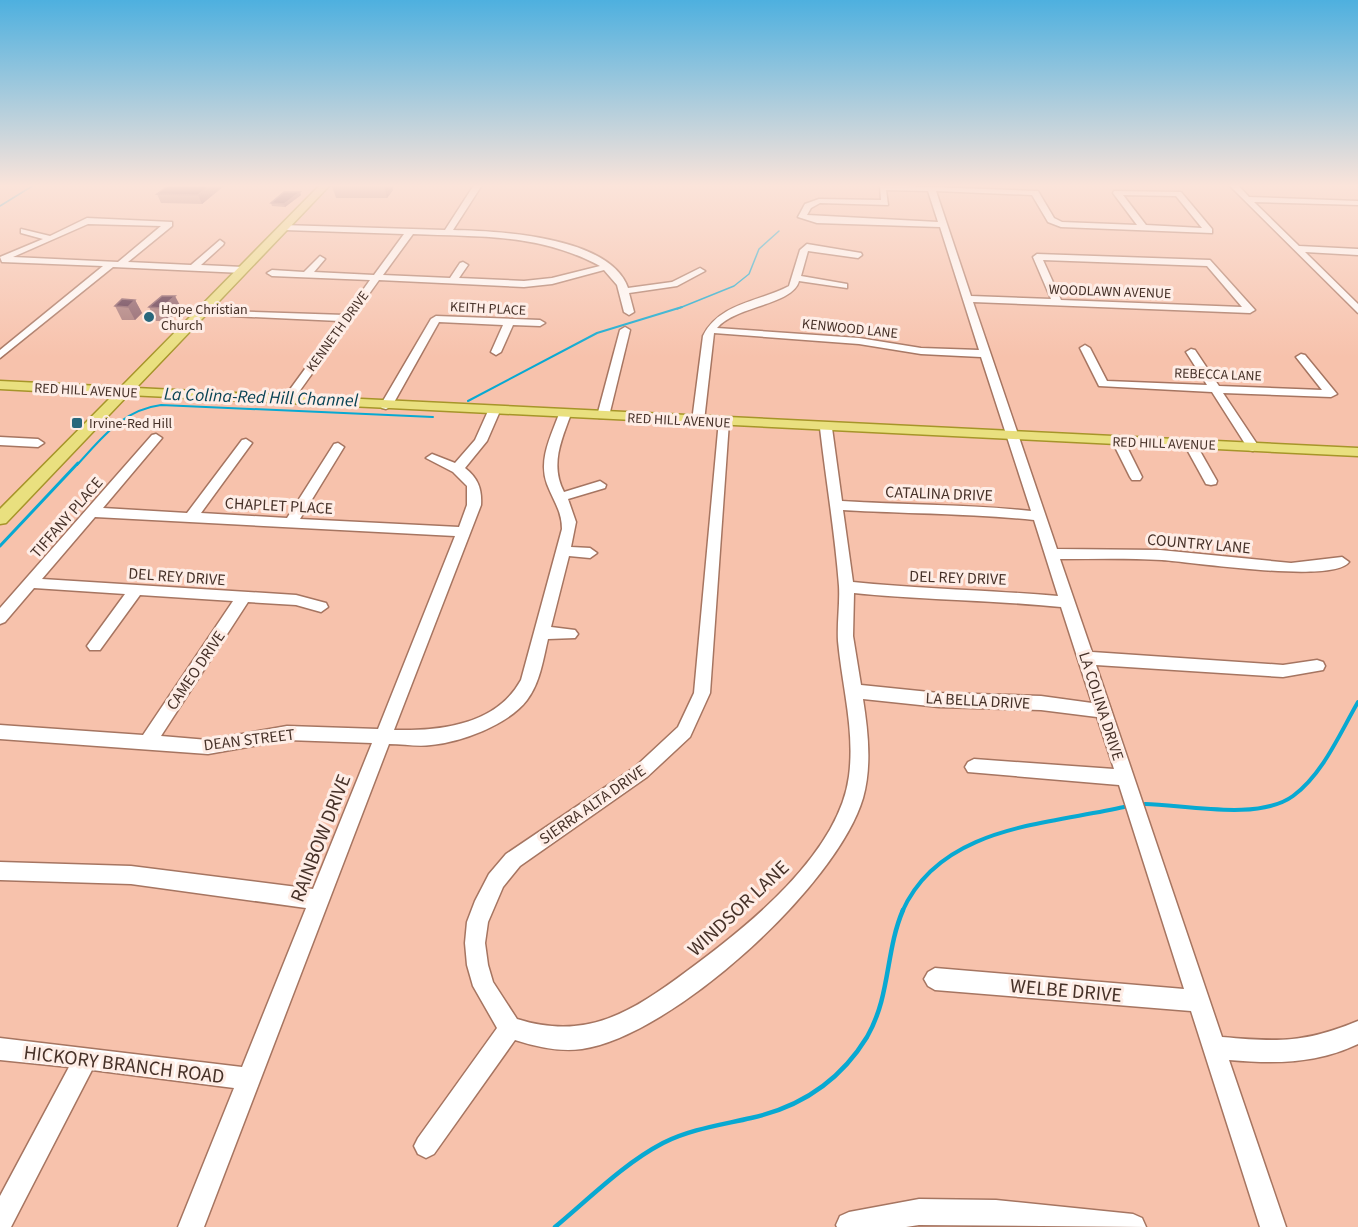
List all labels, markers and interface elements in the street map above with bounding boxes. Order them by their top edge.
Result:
street label: WOODLAWN AVENUE [1048,280,1172,304]
street label: KENNETH DRIVE [302,287,374,376]
street label: KEITH PLACE [449,297,527,321]
place label: Hope Christian Church [161,300,248,336]
marker: Hope Christian Church [142,310,156,324]
street label: KENWOOD LANE [801,314,899,344]
street label: REBECCA LANE [1174,363,1262,387]
street label: RED HILL AVENUE [34,378,138,404]
water label: La Colina-Red Hill Channel [163,382,359,413]
street label: RED HILL AVENUE [627,408,731,434]
place label: Irvine-Red Hill [89,414,172,434]
marker: Irvine-Red Hill [70,416,84,430]
street label: RED HILL AVENUE [1112,432,1216,456]
street label: TIFFANY PLACE [25,472,108,563]
street label: CATALINA DRIVE [885,481,993,507]
street label: CHAPLET PLACE [224,492,334,520]
street label: COUNTRY LANE [1146,529,1252,559]
street label: DEL REY DRIVE [128,563,226,591]
street label: DEL REY DRIVE [909,565,1007,591]
street label: CAMEO DRIVE [161,626,231,715]
street label: LA COLINA DRIVE [1073,649,1129,763]
street label: LA BELLA DRIVE [925,687,1031,715]
street label: DEAN STREET [202,723,296,757]
street label: SIERRA ALTA DRIVE [535,760,650,850]
street label: RAINBOW DRIVE [284,770,358,906]
street label: WINDSOR LANE [682,854,796,963]
street label: WELBE DRIVE [1009,972,1123,1010]
street label: HICKORY BRANCH ROAD [22,1039,226,1091]

